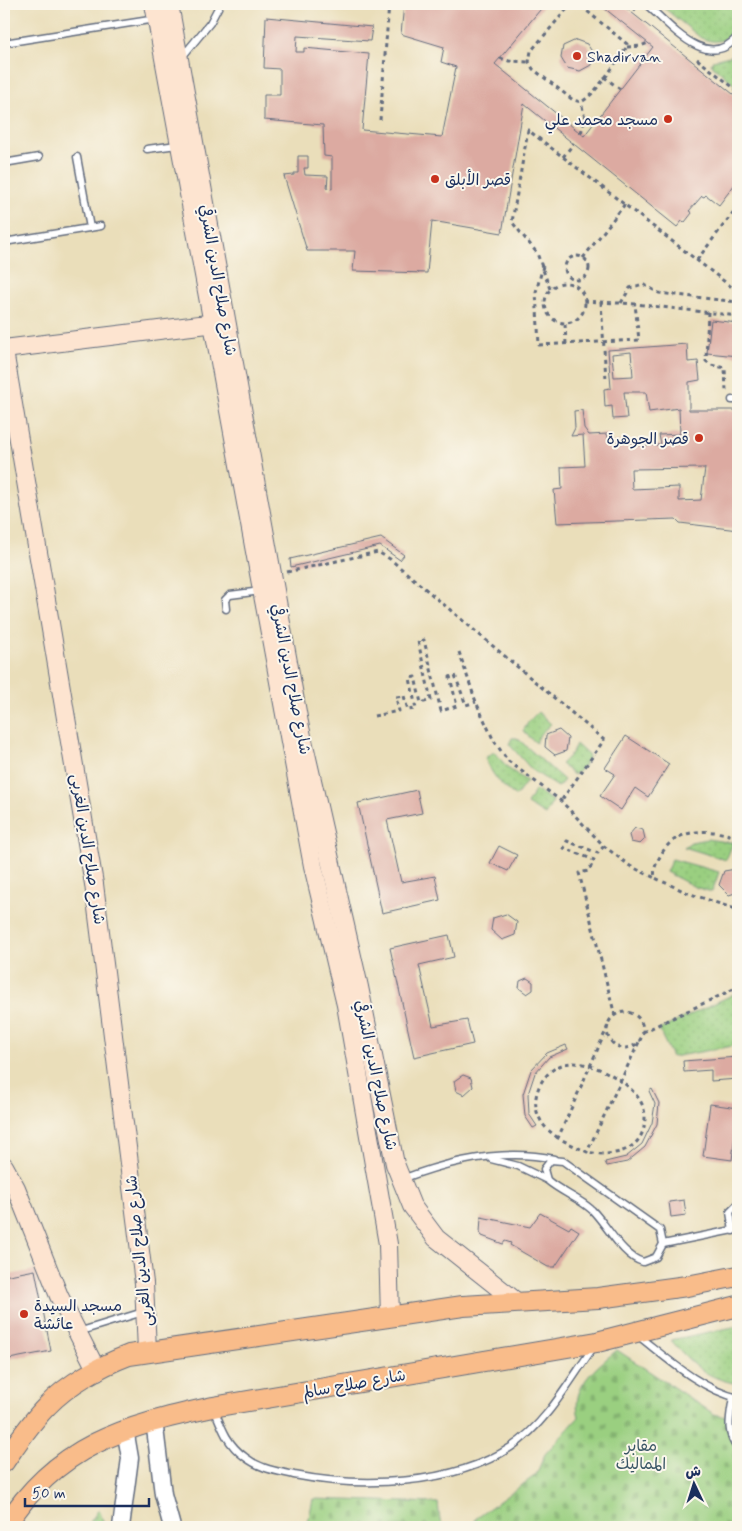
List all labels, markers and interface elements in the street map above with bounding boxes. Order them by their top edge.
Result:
place label: Shadirvan [587,47,662,68]
marker: Shadirvan [571,50,583,62]
place label: مسجد محمد علي [545,110,658,134]
marker: مسجد محمد علي [662,113,674,125]
place label: قصر الأبلق [445,169,511,191]
marker: قصر الأبلق [429,173,441,185]
street label: شارع صلاح الدين الشرقي [194,203,242,358]
place label: قصر الجوهرة [607,429,689,450]
marker: قصر الجوهرة [693,432,705,444]
street label: شارع صلاح الدين الشرقي [266,602,316,756]
street label: شارع صلاح الدين الغربى [65,772,110,926]
street label: شارع صلاح الدين الشرقي [349,998,403,1152]
street label: شارع صلاح الدين الغربى [121,1174,158,1328]
place label: مسجد السيدة عائشة [34,1296,122,1335]
marker: مسجد السيدة عائشة [18,1308,30,1320]
street label: شارع صلاح سالم [301,1365,408,1405]
park label: مقابر المماليك [616,1436,666,1475]
north arrow [670,1458,720,1508]
text: ش [685,1463,701,1482]
scale bar [25,1476,149,1508]
text: 50 m [32,1484,66,1504]

